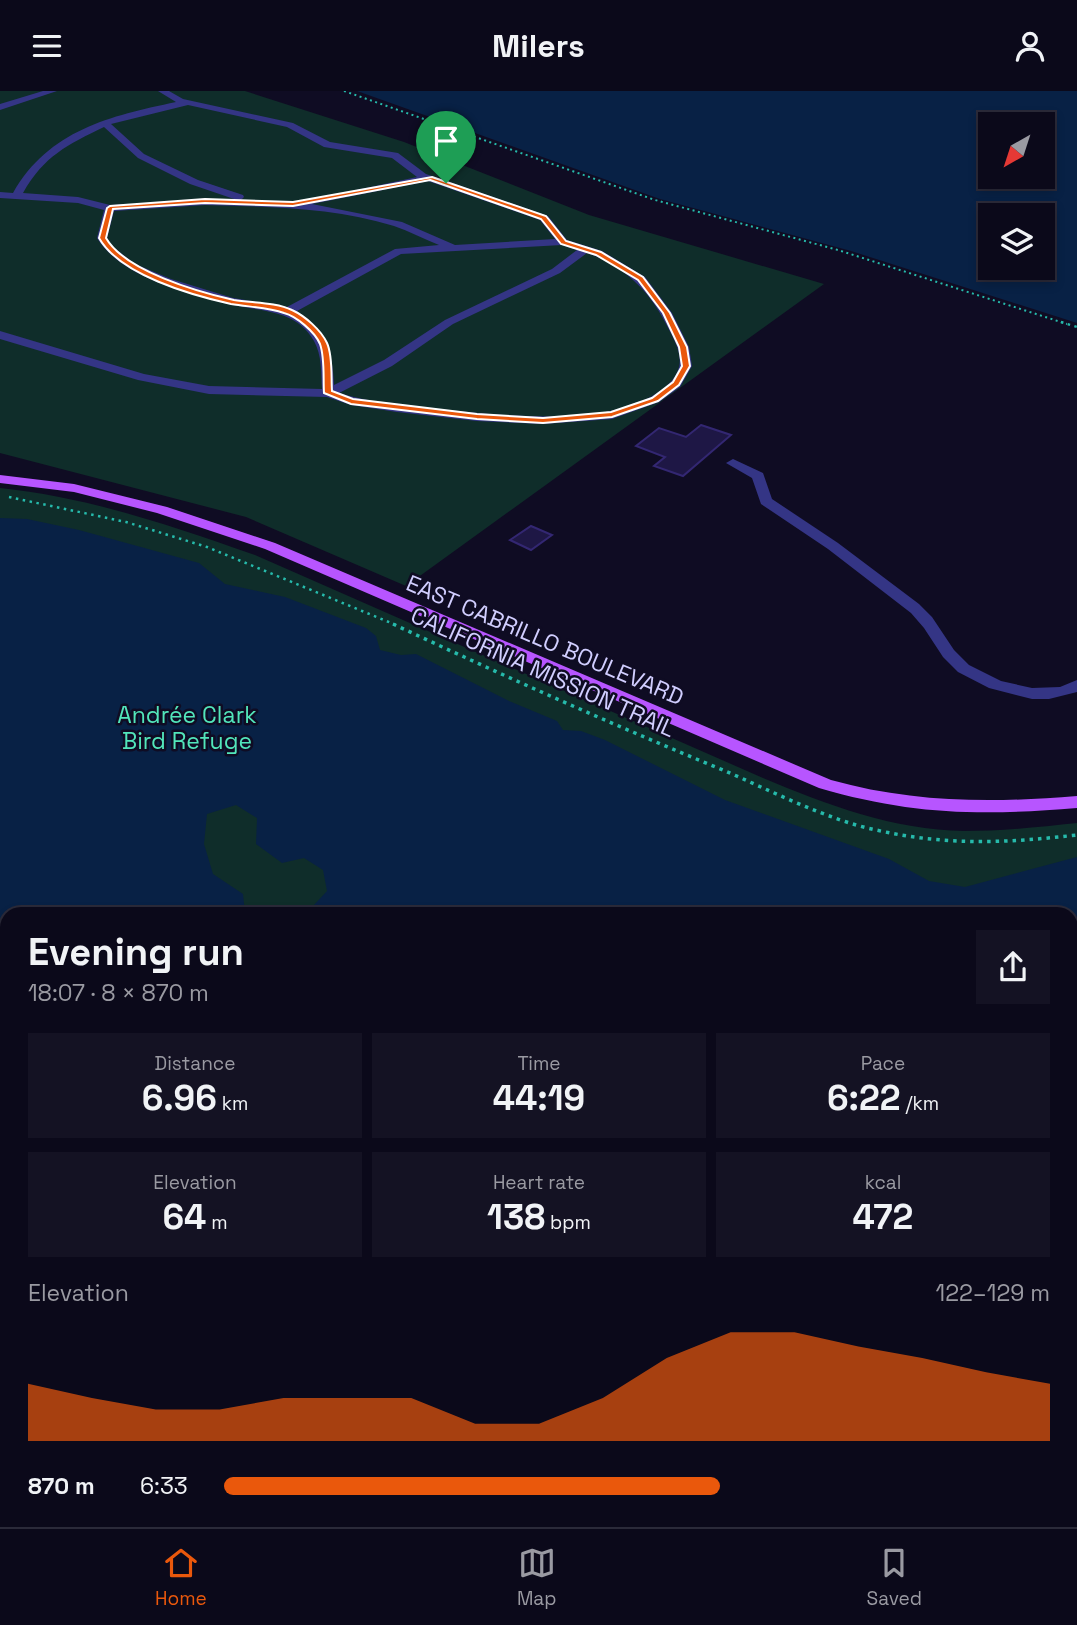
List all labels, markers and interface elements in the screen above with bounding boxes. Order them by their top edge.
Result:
text: Milers [492,26,585,66]
icon: menu [28,27,66,65]
icon: person [1011,27,1049,65]
pin [416,111,476,183]
north arrow [978,112,1055,189]
map controls [978,112,1055,280]
icon: arrive [427,122,465,160]
button: layers [978,203,1055,280]
street label: EAST CABRILLO BOULEVARD [402,568,688,712]
street label: CALIFORNIA MISSION TRAIL [406,600,680,744]
park label: Andrée Clark Bird Refuge [117,700,257,756]
text: Evening run [28,928,244,976]
button: share [976,930,1050,1004]
text: 18:07 · 8 × 870 m [28,978,209,1008]
text: Distance [155,1051,235,1076]
text: Time [517,1051,561,1076]
text: Pace [861,1051,905,1076]
text: 6.96 [142,1076,217,1120]
text: 44:19 [493,1076,585,1120]
text: 6:22 [827,1076,901,1120]
text: km [217,1091,248,1116]
text: /km [901,1091,939,1116]
text: Elevation [153,1170,237,1195]
text: Heart rate [493,1170,585,1195]
text: kcal [865,1170,901,1195]
text: 64 [162,1195,206,1239]
text: 138 [487,1195,545,1239]
text: 472 [853,1195,913,1239]
text: m [206,1210,228,1235]
text: bpm [545,1210,591,1235]
text: Elevation [28,1278,129,1308]
text: 122–129 m [936,1278,1050,1308]
text: 870 m [28,1471,95,1501]
text: 6:33 [140,1471,188,1501]
tab: Home [155,1544,207,1611]
tab: Map [517,1544,557,1611]
tab: Saved [867,1544,922,1611]

